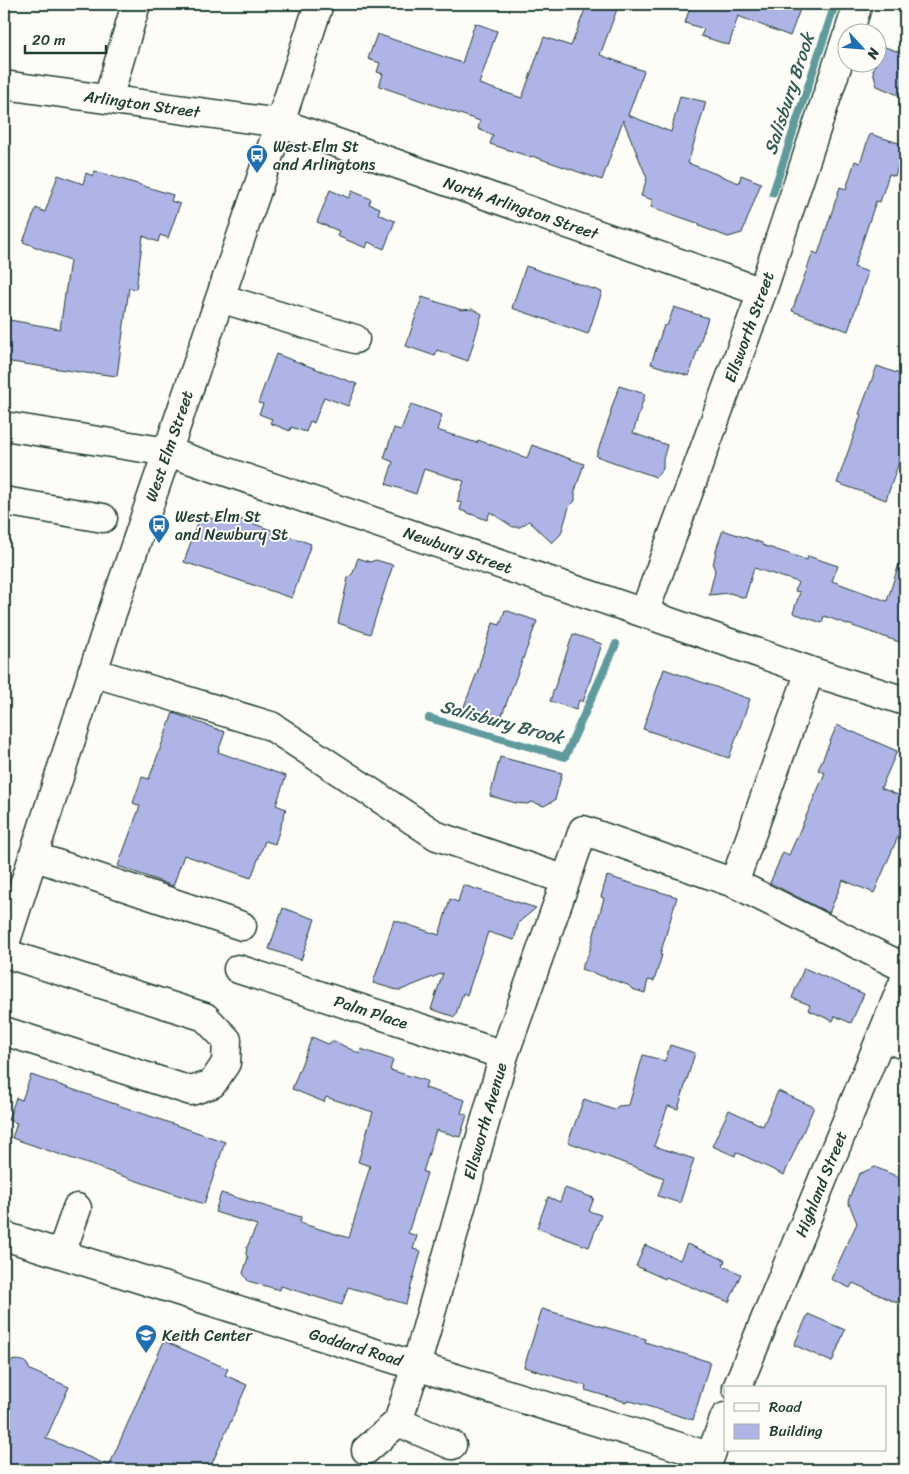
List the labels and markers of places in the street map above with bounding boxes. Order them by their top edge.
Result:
place label: West Elm St and Arlingtons [273,132,376,179]
bus stop icon: West Elm St and Arlingtons [245,143,269,174]
place label: West Elm St and Newbury St [175,502,288,549]
bus stop icon: West Elm St and Newbury St [147,513,171,544]
place label: Keith Center [162,1321,254,1350]
school or university icon: Keith Center [134,1323,158,1354]

